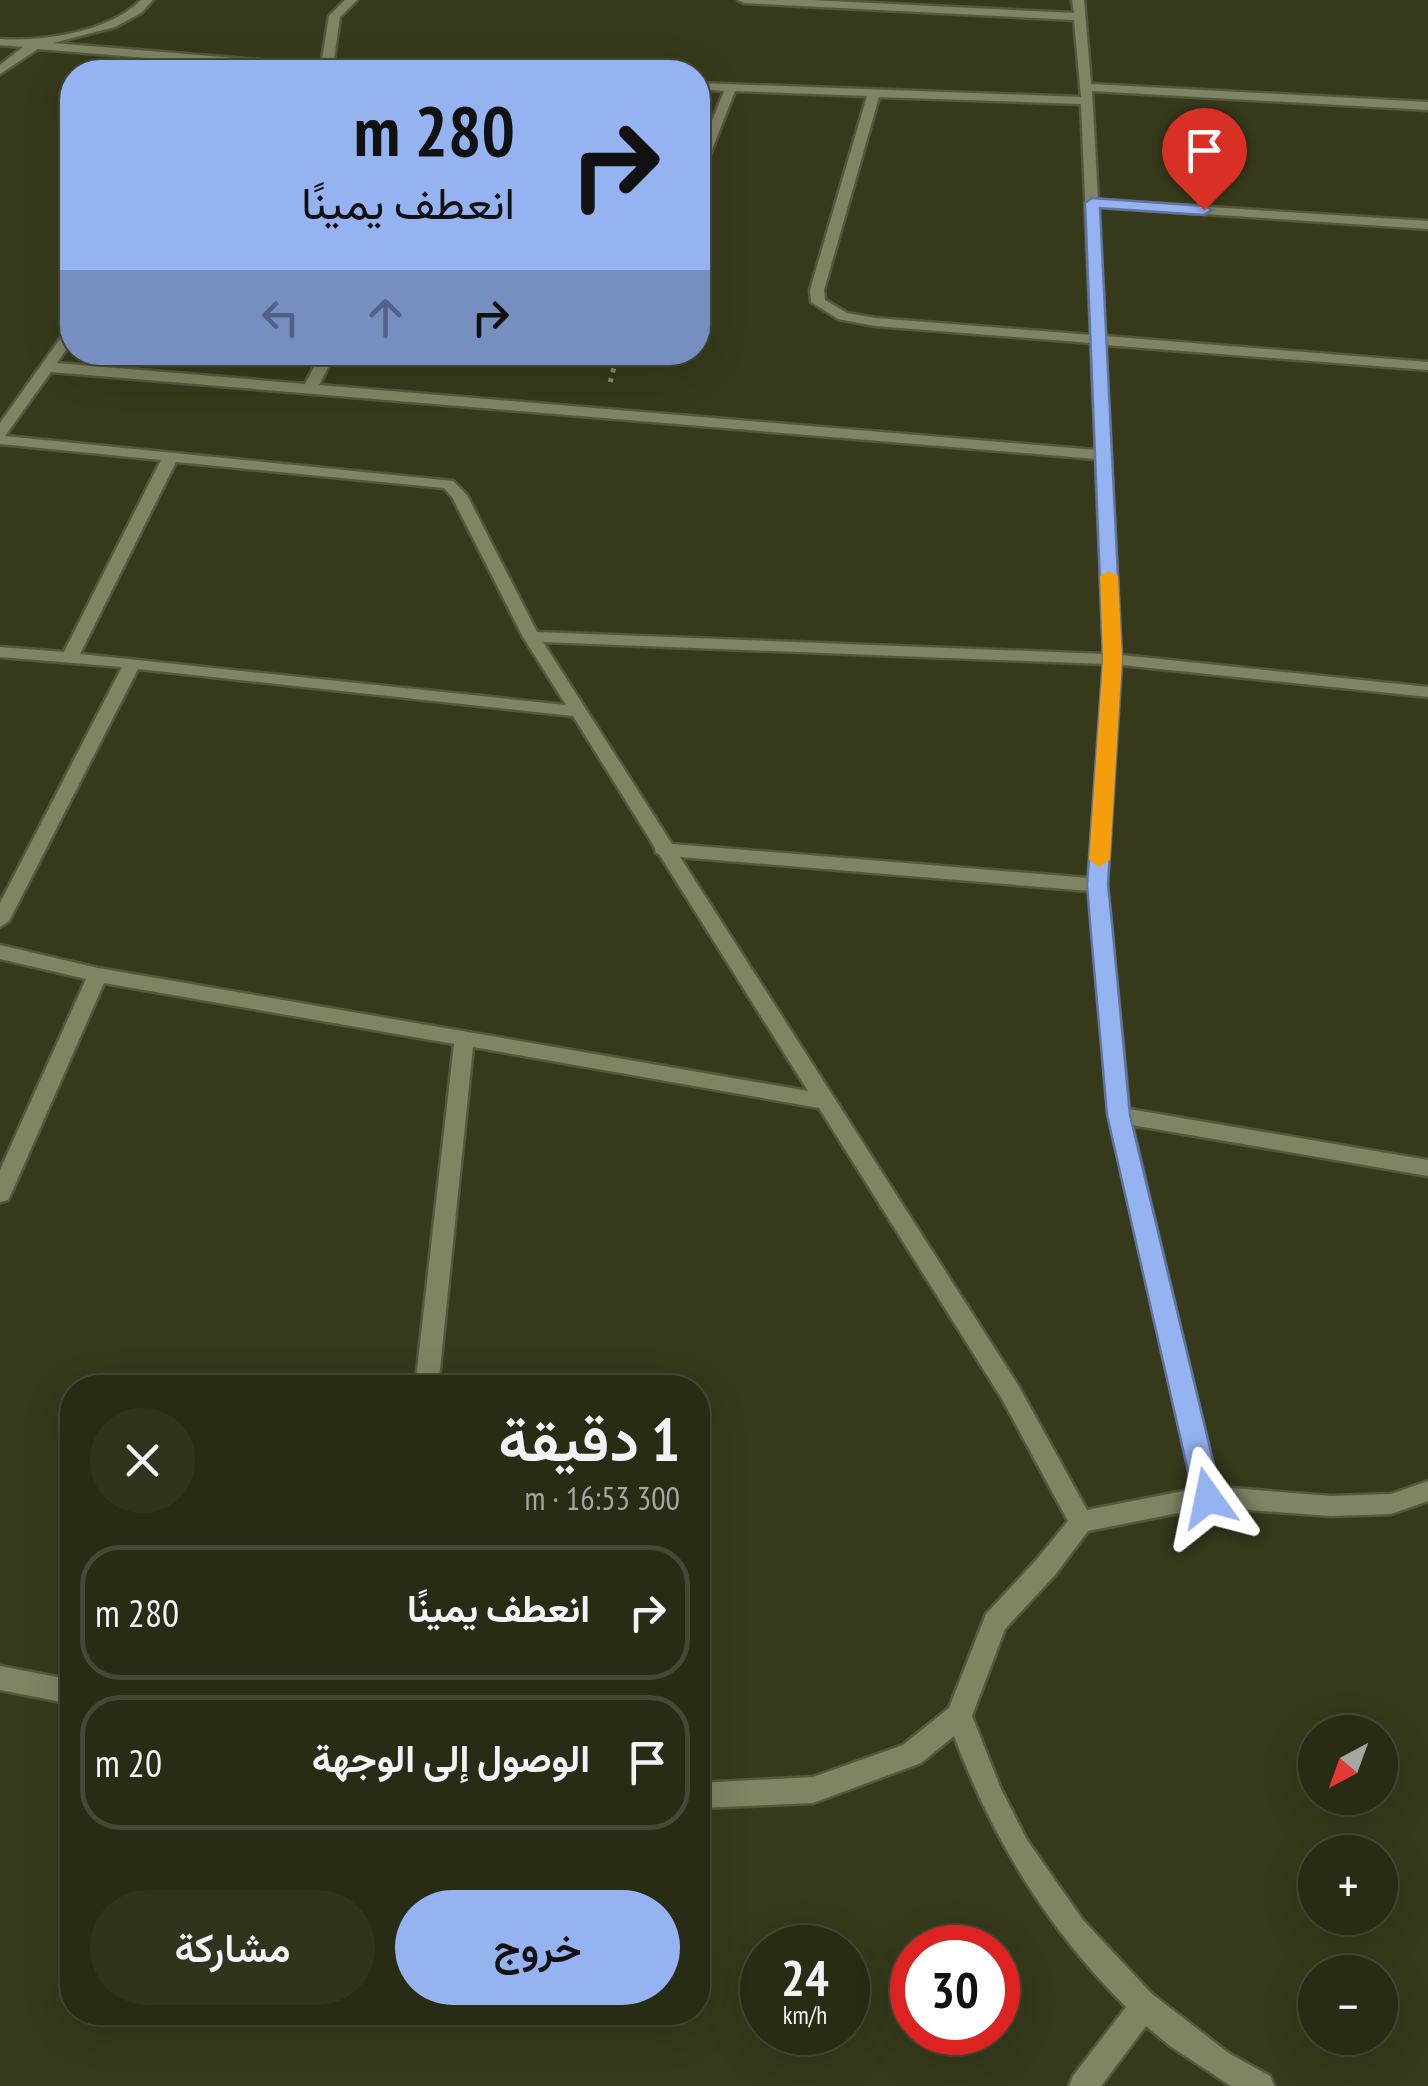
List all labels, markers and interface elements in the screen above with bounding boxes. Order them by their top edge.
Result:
text: 280 m [354,85,515,175]
icon: right [550,100,680,230]
pin [1162,108,1247,211]
icon: arrive [1177,123,1232,178]
text: انعطف يمينًا [301,173,515,231]
icon: left [253,290,308,345]
icon: ahead [358,290,413,345]
icon: right [463,290,518,345]
text: 1 دقيقة [498,1400,680,1478]
button: close [90,1408,195,1513]
position arrow [1156,1446,1260,1550]
text: 300 m · 16:53 [525,1477,680,1519]
text: انعطف يمينًا [407,1583,590,1632]
icon: right [620,1585,675,1640]
text: 280 m [95,1588,179,1637]
north arrow [1298,1715,1398,1815]
map controls [1298,1715,1398,2055]
text: الوصول إلى الوجهة [312,1733,590,1782]
icon: arrive [620,1735,675,1790]
text: 20 m [95,1738,162,1787]
button: + [1298,1835,1398,1935]
button: مشاركة [90,1890,375,2005]
button: خروج [395,1890,680,2005]
speed limit sign: 30 [890,1925,1020,2055]
text: 24 [781,1945,829,2010]
button: − [1298,1955,1398,2055]
text: km/h [783,1999,827,2031]

